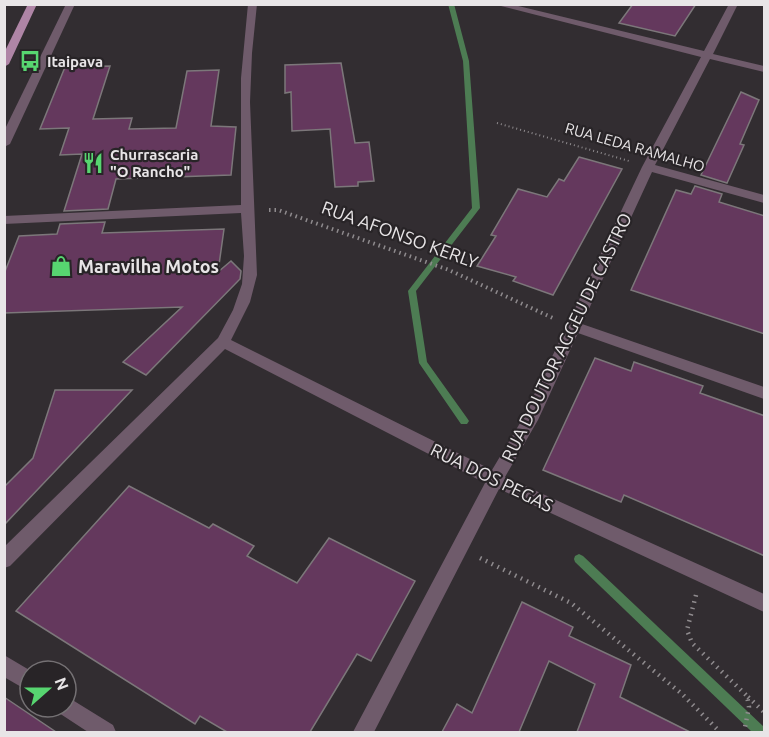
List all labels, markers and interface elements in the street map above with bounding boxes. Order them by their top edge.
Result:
bus stop icon: Itaipava [18,49,42,73]
place label: Itaipava [47,53,103,70]
street label: RUA LEDA RAMALHO [563,119,707,175]
place label: Churrascaria "O Rancho" [110,146,198,180]
restaurant icon: Churrascaria "O Rancho" [81,151,105,175]
street label: RUA AFONSO KERLY [319,196,481,272]
street label: RUA DOUTOR AGGEU DE CASTRO [497,210,635,464]
shop icon: Maravilha Motos [49,254,73,278]
place label: Maravilha Motos [78,256,219,276]
street label: RUA DOS PEGAS [428,439,556,515]
north arrow [18,659,78,719]
text: N [51,675,73,692]

